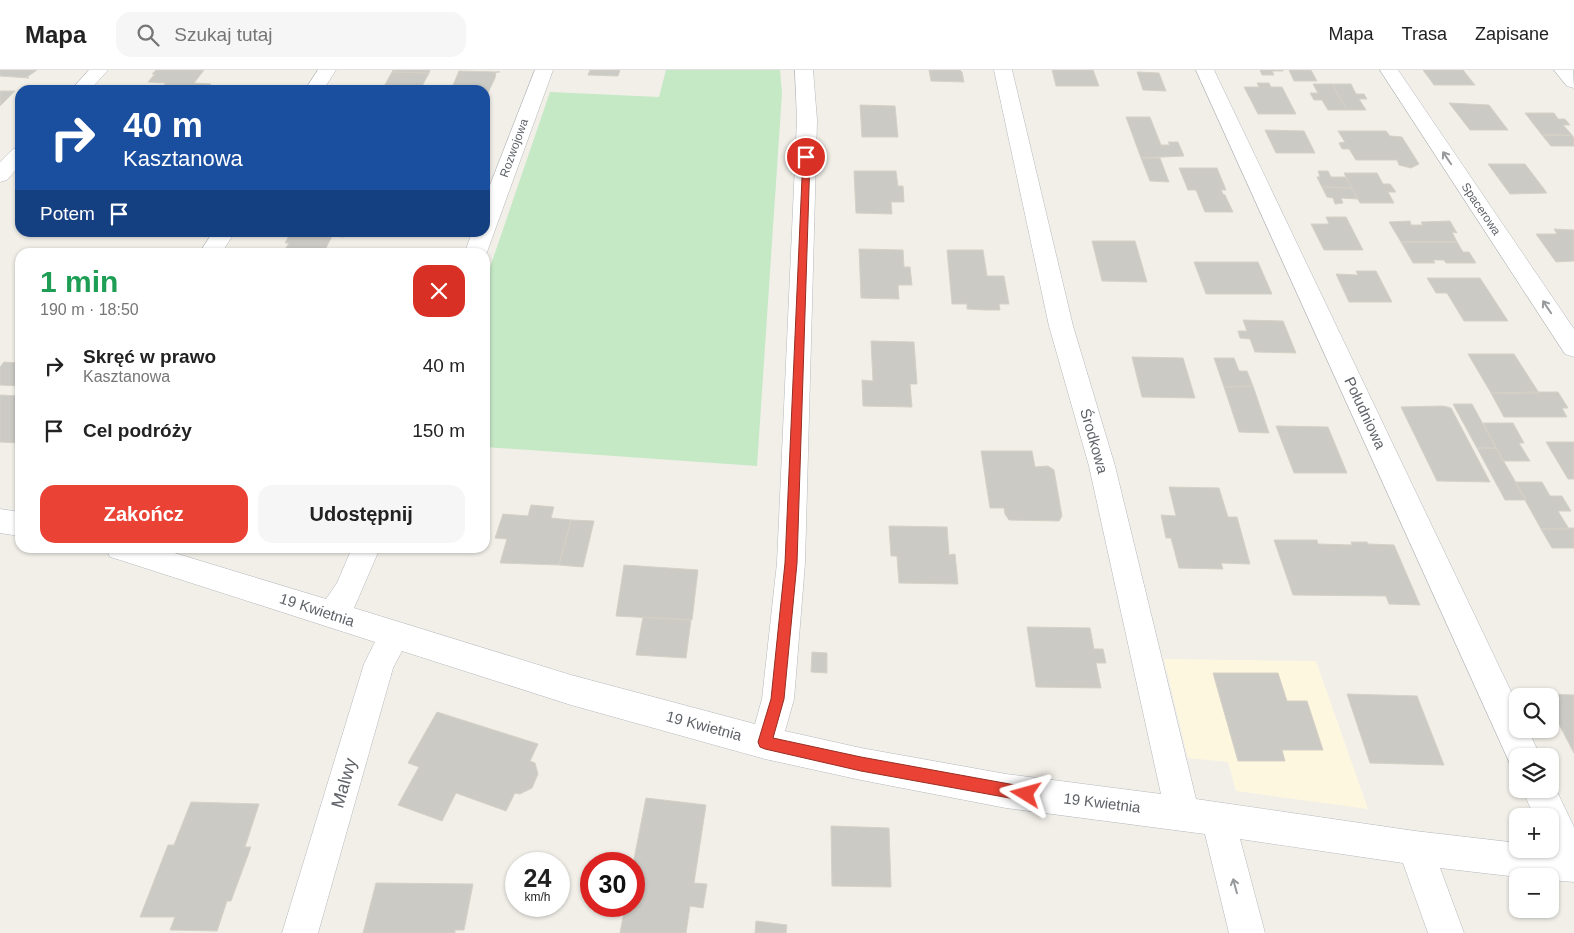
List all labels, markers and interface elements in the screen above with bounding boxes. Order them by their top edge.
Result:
search box [116,12,466,57]
text: Mapa [25,21,86,48]
icon: search [134,21,162,49]
text: Szukaj tutaj [174,24,273,45]
text: Mapa [1329,24,1374,44]
text: Trasa [1402,24,1447,44]
text: Zapisane [1475,24,1549,44]
icon: right [40,105,105,170]
text: 40 m [123,105,203,144]
street label: Rozwojowa [497,116,531,179]
pin [785,136,827,178]
icon: arrive [792,143,820,171]
text: Kasztanowa [123,146,243,171]
one-way arrow [1442,151,1452,165]
street label: Spacerowa [1458,180,1504,238]
icon: arrive [105,200,133,228]
text: Potem [40,203,95,224]
text: 1 min [40,265,118,298]
button: close [413,265,465,317]
one-way arrow [1542,300,1552,314]
text: 190 m · 18:50 [40,301,139,318]
text: Skręć w prawo [83,346,216,367]
icon: right [40,352,68,380]
text: 40 m [423,355,465,376]
text: Kasztanowa [83,368,170,385]
street label: Południowa [1341,374,1390,452]
street label: Środkowa [1077,406,1112,476]
icon: arrive [40,417,68,445]
text: Cel podróży [83,420,192,441]
text: 150 m [412,420,465,441]
button: Zakończ [40,485,248,543]
button: Udostępnij [258,485,465,543]
street label: 19 Kwietnia [278,589,357,630]
map controls [1509,688,1559,918]
button: search [1509,688,1559,738]
street label: 19 Kwietnia [664,707,744,744]
button: layers [1509,748,1559,798]
street label: Malwy [327,756,361,810]
position arrow [999,767,1051,819]
street label: 19 Kwietnia [1063,789,1142,816]
button: + [1509,808,1559,858]
speed limit sign: 30 [580,852,645,917]
text: 24 [524,864,551,892]
button: − [1509,868,1559,918]
one-way arrow [1230,878,1239,894]
text: km/h [524,890,551,904]

